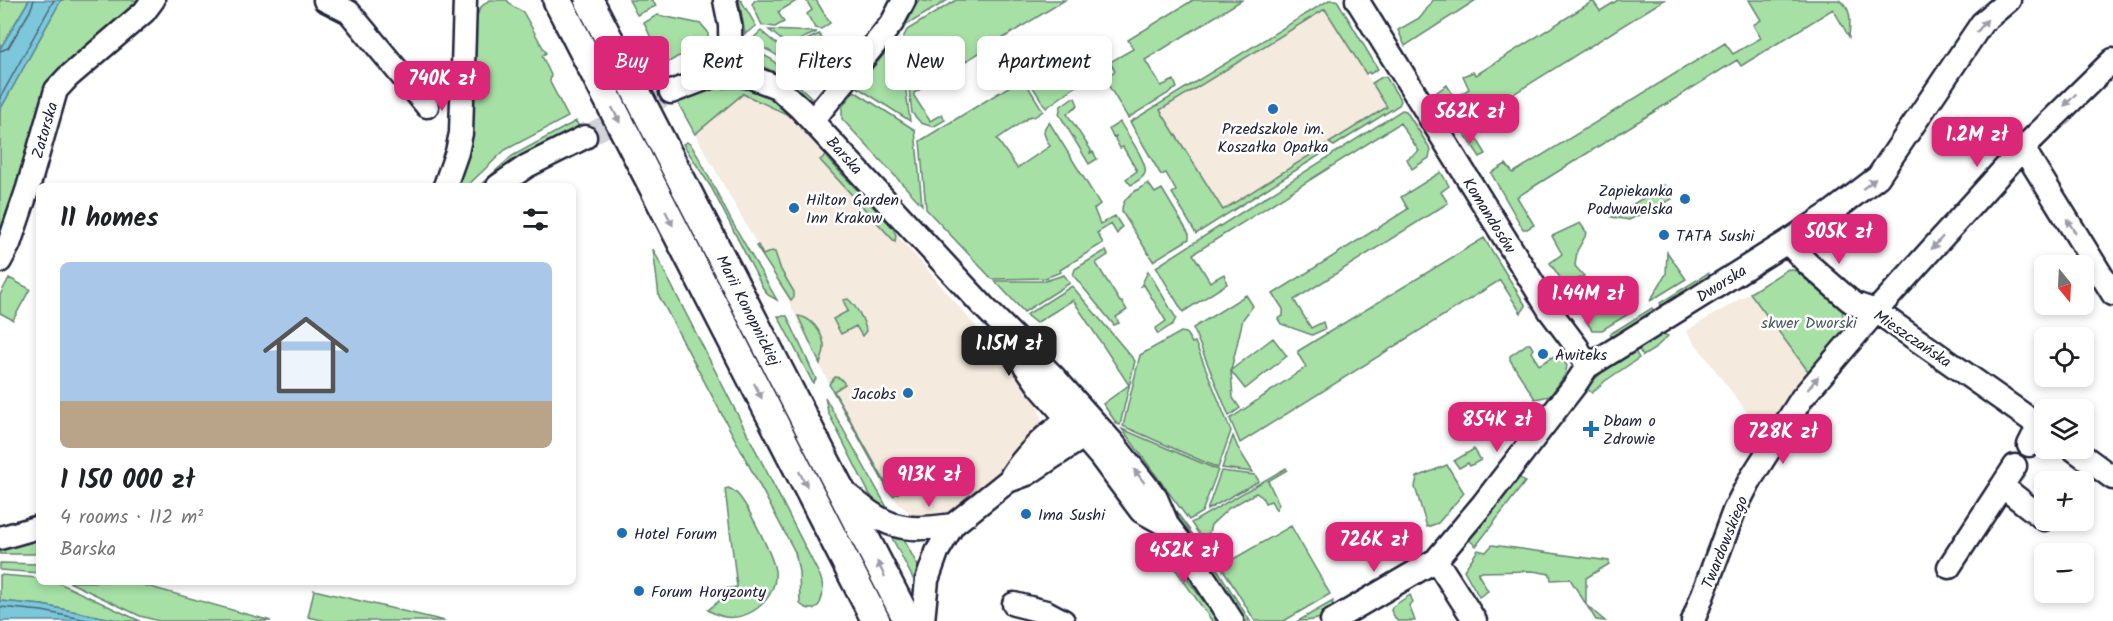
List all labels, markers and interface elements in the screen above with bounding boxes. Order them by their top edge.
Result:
one-way arrow [1975,19,1988,34]
chip: Buy [594,36,669,90]
chip: Rent [681,36,764,90]
chip: Filters [776,36,873,90]
chip: New [885,36,965,90]
chip: Apartment [977,36,1112,90]
pin: 740K zł [387,61,497,112]
text: 740K zł [408,64,476,96]
one-way arrow [2063,93,2078,107]
pin: 562K zł [1415,94,1525,145]
text: 562K zł [1435,97,1505,129]
street label: Zatorska [25,99,65,162]
marker: Przedszkole im. Koszałka Opałka [1266,102,1280,116]
one-way arrow [611,106,621,123]
place label: Przedszkole im. Koszałka Opałka [1217,117,1329,160]
pin: 1.2M zł [1922,117,2032,168]
text: 1.2M zł [1946,120,2008,152]
street label: Barska [820,131,868,181]
street label: Komandosów [1455,173,1522,259]
one-way arrow [1861,177,1877,190]
place label: Zapiekanka Podwawelska [1587,179,1673,222]
place label: Hilton Garden Inn Krakow [806,188,899,231]
marker: Zapiekanka Podwawelska [1678,192,1692,206]
text: 11 homes [60,198,158,240]
marker: Hilton Garden Inn Krakow [787,201,801,215]
icon: filters [519,203,552,236]
one-way arrow [664,210,674,227]
pin: 505K zł [1784,214,1894,265]
text: 505K zł [1805,217,1873,249]
one-way arrow [2066,218,2077,234]
place label: TATA Sushi [1676,224,1756,249]
marker: TATA Sushi [1657,228,1671,242]
one-way arrow [1930,235,1944,250]
street label: Marii Konopnickiej [709,251,787,371]
north arrow [2034,255,2094,315]
map controls [2034,255,2094,603]
street label: Dworska [1692,259,1752,310]
pin: 1.44M zł [1526,276,1650,327]
text: 1.44M zł [1552,279,1624,311]
icon: home [252,301,360,409]
street label: Mieszczańska [1868,304,1956,375]
park label: skwer Dworski [1761,311,1858,336]
pin: 1.15M zł [947,326,1071,377]
button: locate [2034,327,2094,387]
text: 1.15M zł [975,329,1043,361]
place label: Awiteks [1555,343,1607,368]
marker: Awiteks [1536,347,1550,361]
one-way arrow [1807,375,1820,391]
place label: Jacobs [851,382,896,407]
one-way arrow [754,383,763,400]
marker: Jacobs [901,386,915,400]
button: layers [2034,399,2094,459]
pin: 854K zł [1442,402,1552,453]
text: 854K zł [1462,405,1532,437]
place label: Dbam o Zdrowie [1603,409,1656,452]
pin: 728K zł [1728,414,1838,465]
text: 728K zł [1748,417,1818,449]
marker: Dbam o Zdrowie [1584,422,1598,436]
pin: 913K zł [874,457,984,508]
text: 1 150 000 zł [60,460,195,502]
text: 913K zł [897,460,961,492]
one-way arrow [1133,468,1145,483]
one-way arrow [798,470,808,488]
button: + [2034,471,2094,531]
street label: Twardowskiego [1695,492,1755,593]
text: 4 rooms · 112 m² [60,502,203,534]
place label: Ima Sushi [1038,503,1106,528]
marker: Ima Sushi [1019,507,1033,521]
place label: Hotel Forum [634,522,717,547]
pin: 726K zł [1319,522,1429,573]
text: 726K zł [1340,525,1408,557]
marker: Hotel Forum [615,526,629,540]
pin: 452K zł [1129,533,1239,584]
text: Barska [60,534,116,566]
text: 452K zł [1149,536,1219,568]
button: − [2034,543,2094,603]
one-way arrow [877,560,887,578]
place label: Forum Horyzonty [651,580,767,605]
marker: Forum Horyzonty [632,584,646,598]

